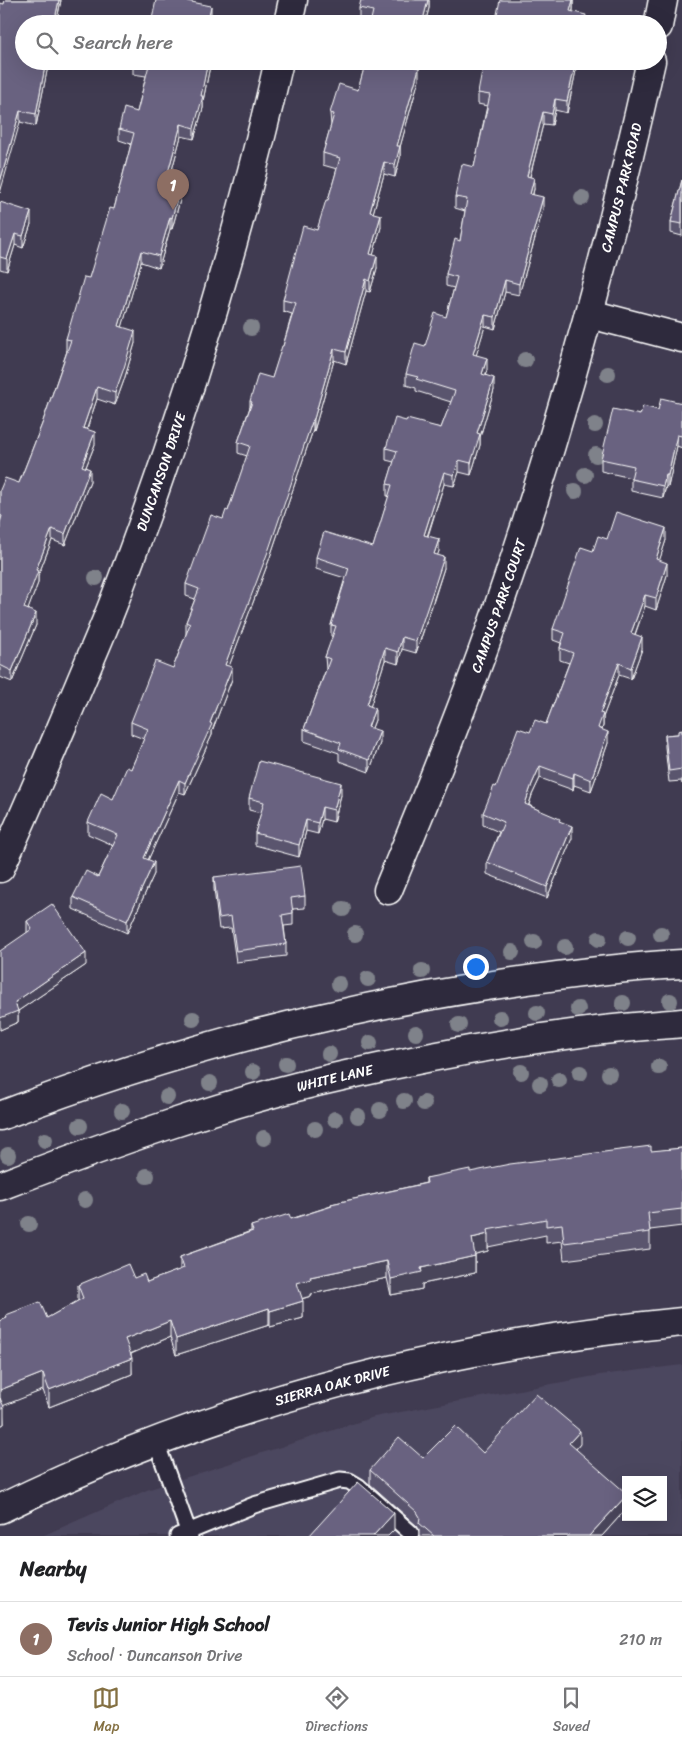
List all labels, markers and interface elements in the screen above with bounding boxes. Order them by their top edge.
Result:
search box [15,15,667,70]
text: Search here [73,26,173,59]
icon: search [33,29,61,57]
street label: CAMPUS PARK ROAD [594,120,650,255]
pin: 1 [157,169,189,210]
street label: DUNCANSON DRIVE [129,408,194,535]
street label: CAMPUS PARK COURT [464,534,534,676]
your location [463,954,489,980]
street label: WHITE LANE [294,1057,377,1099]
street label: SIERRA OAK DRIVE [272,1358,394,1414]
map controls [622,1476,667,1521]
button: layers [622,1476,667,1521]
text: Nearby [20,1550,86,1588]
text: Tevis Junior High School [67,1608,270,1641]
text: 1 [33,1625,39,1654]
text: 210 m [619,1625,662,1654]
text: School · Duncanson Drive [67,1641,243,1670]
tab: Map [92,1684,120,1739]
tab: Directions [305,1684,368,1739]
tab: Saved [553,1684,590,1739]

